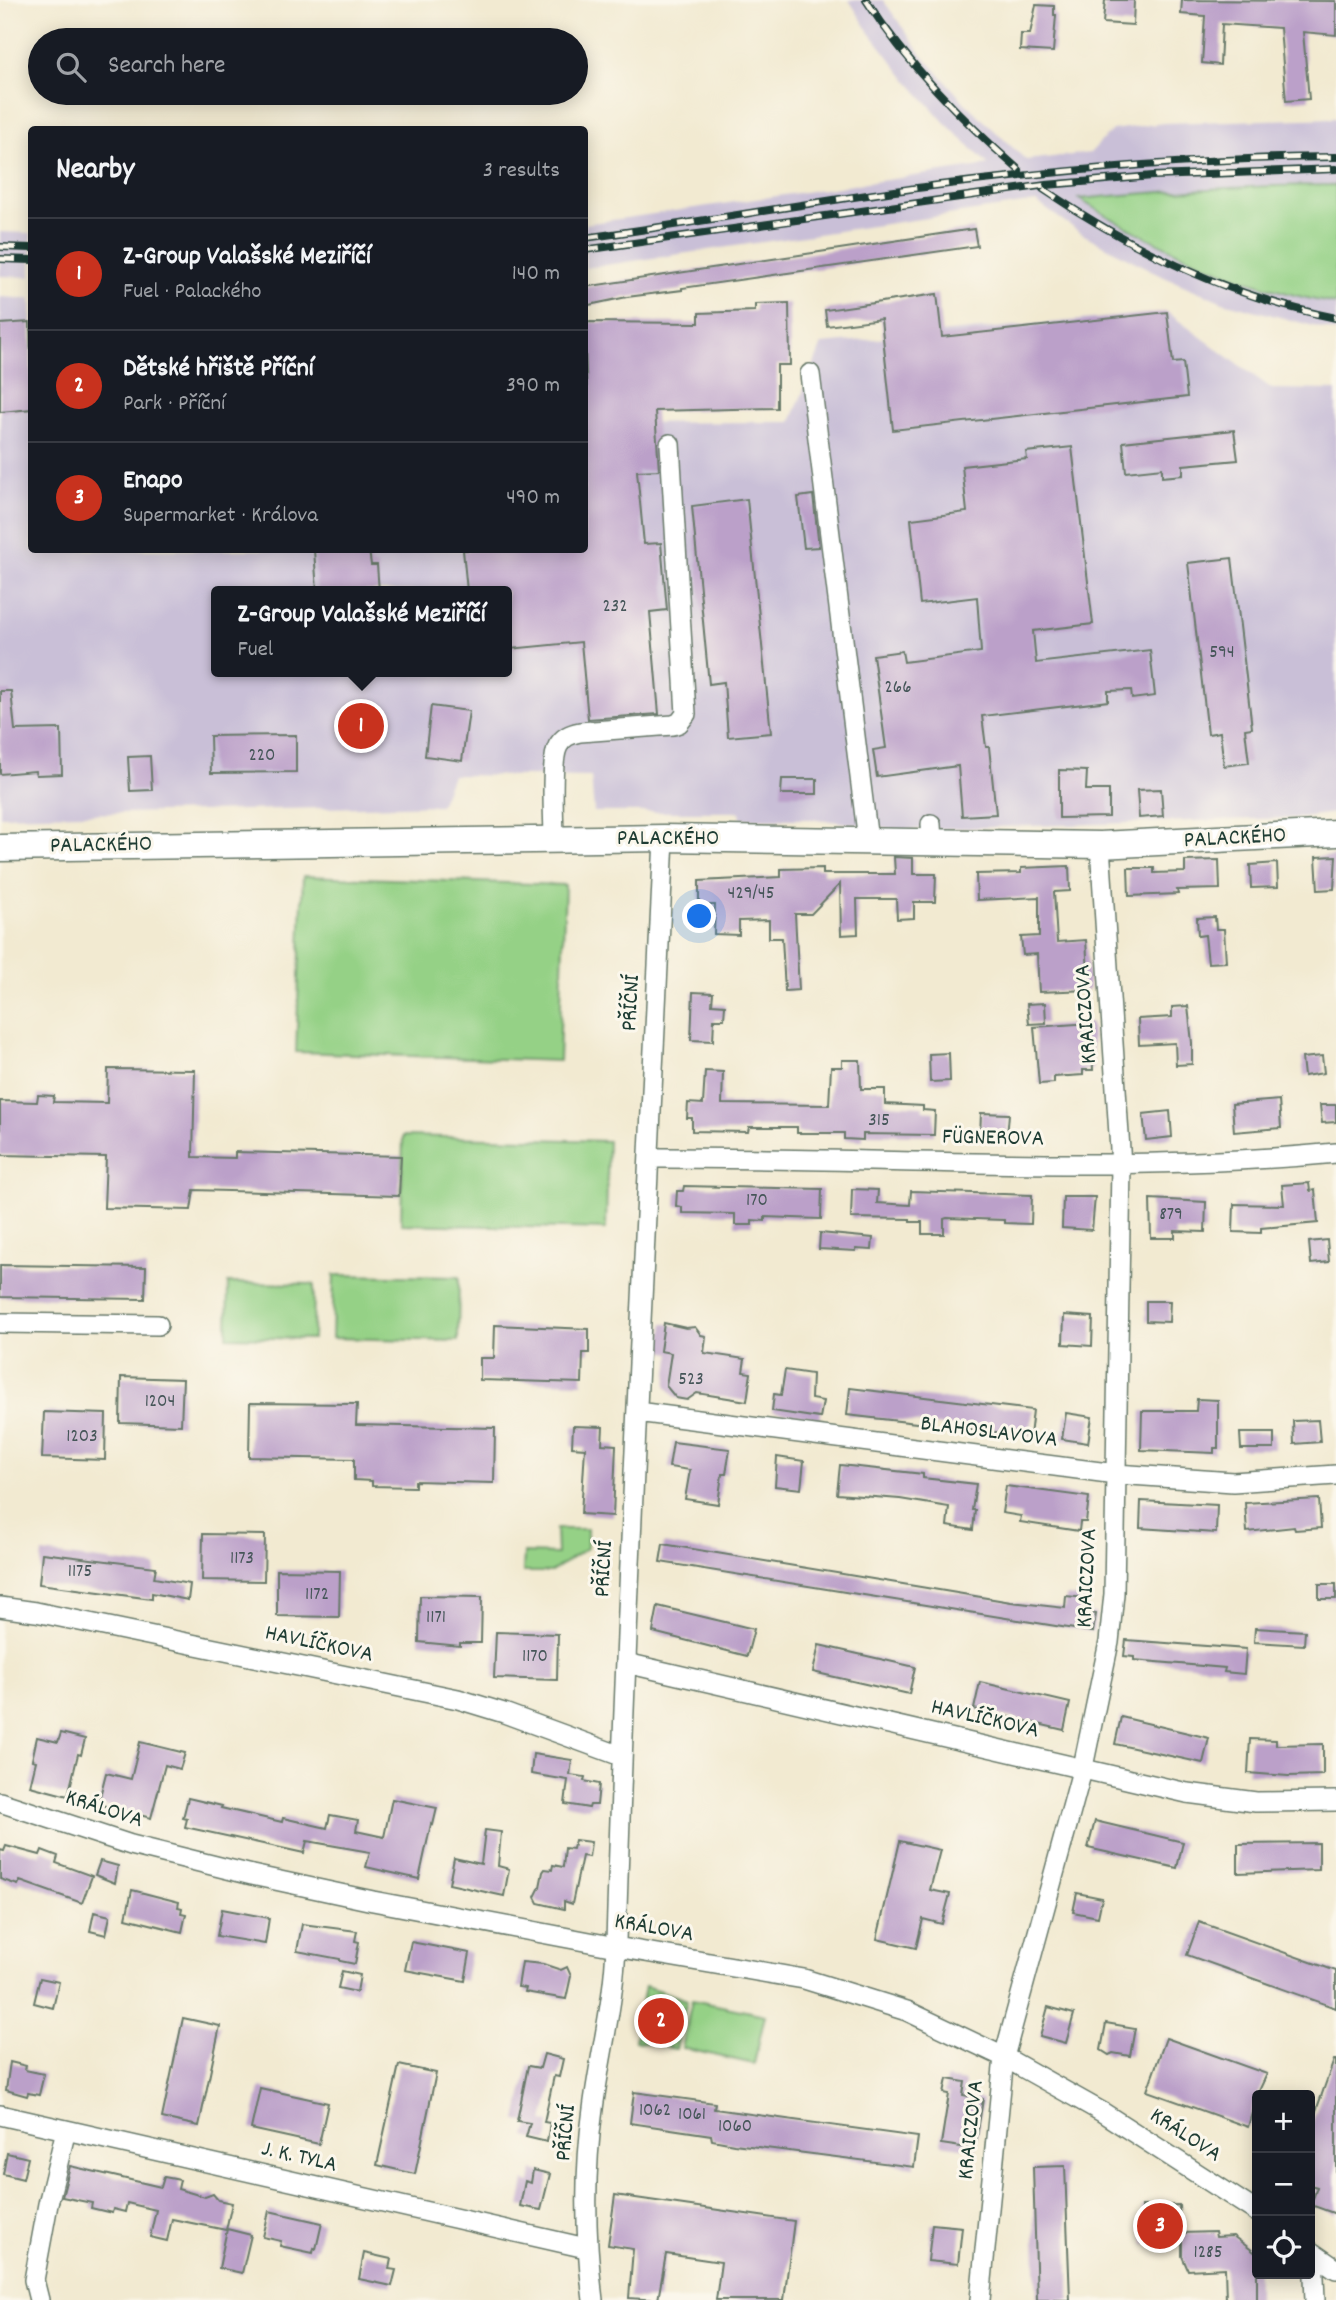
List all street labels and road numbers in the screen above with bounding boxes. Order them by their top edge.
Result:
street label: PALACKÉHO [1183,820,1287,858]
street label: PALACKÉHO [617,823,719,856]
street label: PALACKÉHO [50,829,152,863]
street label: KRAICZOVA [1067,963,1107,1065]
street label: PŘÍČNÍ [614,973,650,1032]
street label: FÜGNEROVA [942,1122,1044,1156]
street label: BLAHOSLAVOVA [919,1408,1059,1458]
street label: KRAICZOVA [1069,1527,1107,1629]
street label: PŘÍČNÍ [587,1539,623,1598]
street label: HAVLÍČKOVA [262,1617,376,1673]
street label: HAVLÍČKOVA [928,1692,1042,1748]
street label: KRÁLOVA [61,1782,147,1838]
street label: KRÁLOVA [612,1906,696,1952]
street label: KRAICZOVA [950,2079,994,2181]
street label: KRÁLOVA [1142,2100,1228,2172]
street label: PŘÍČNÍ [548,2103,586,2163]
street label: J. K. TYLA [258,2133,340,2183]

